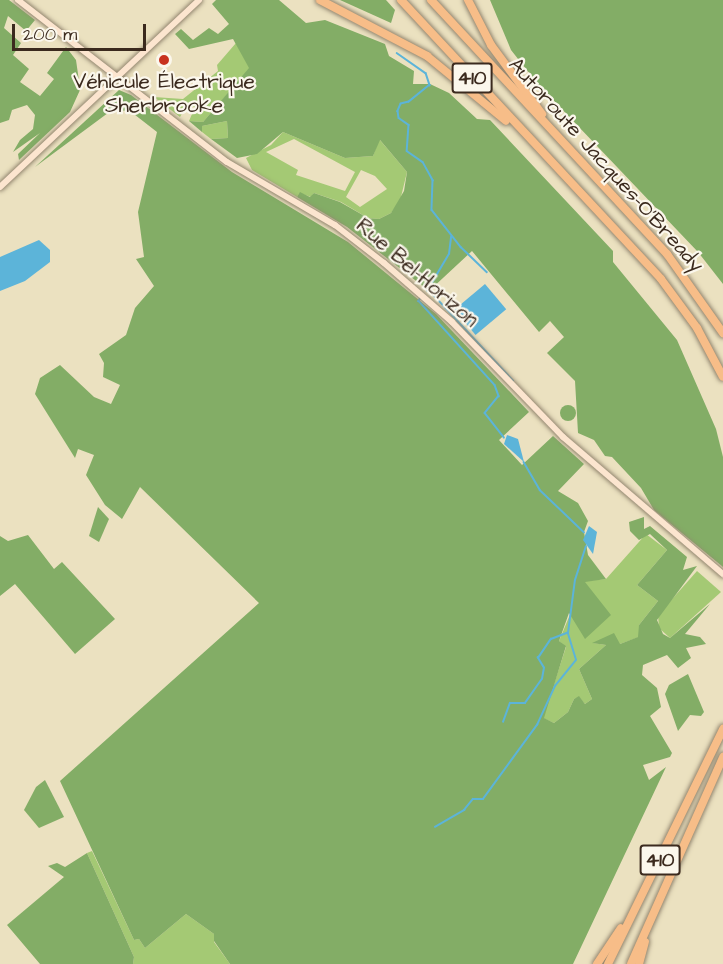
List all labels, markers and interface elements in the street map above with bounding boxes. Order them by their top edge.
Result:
scale bar [15,12,148,50]
text: 200 m [23,22,77,47]
marker: Véhicule Électrique Sherbrooke [157,53,171,67]
street label: Autoroute Jacques-O'Bready [503,53,709,277]
road number: 410 [451,61,493,95]
place label: Véhicule Électrique Sherbrooke [73,69,255,119]
street label: Rue Bel-Horizon [351,213,483,333]
road number: 410 [639,843,681,877]

